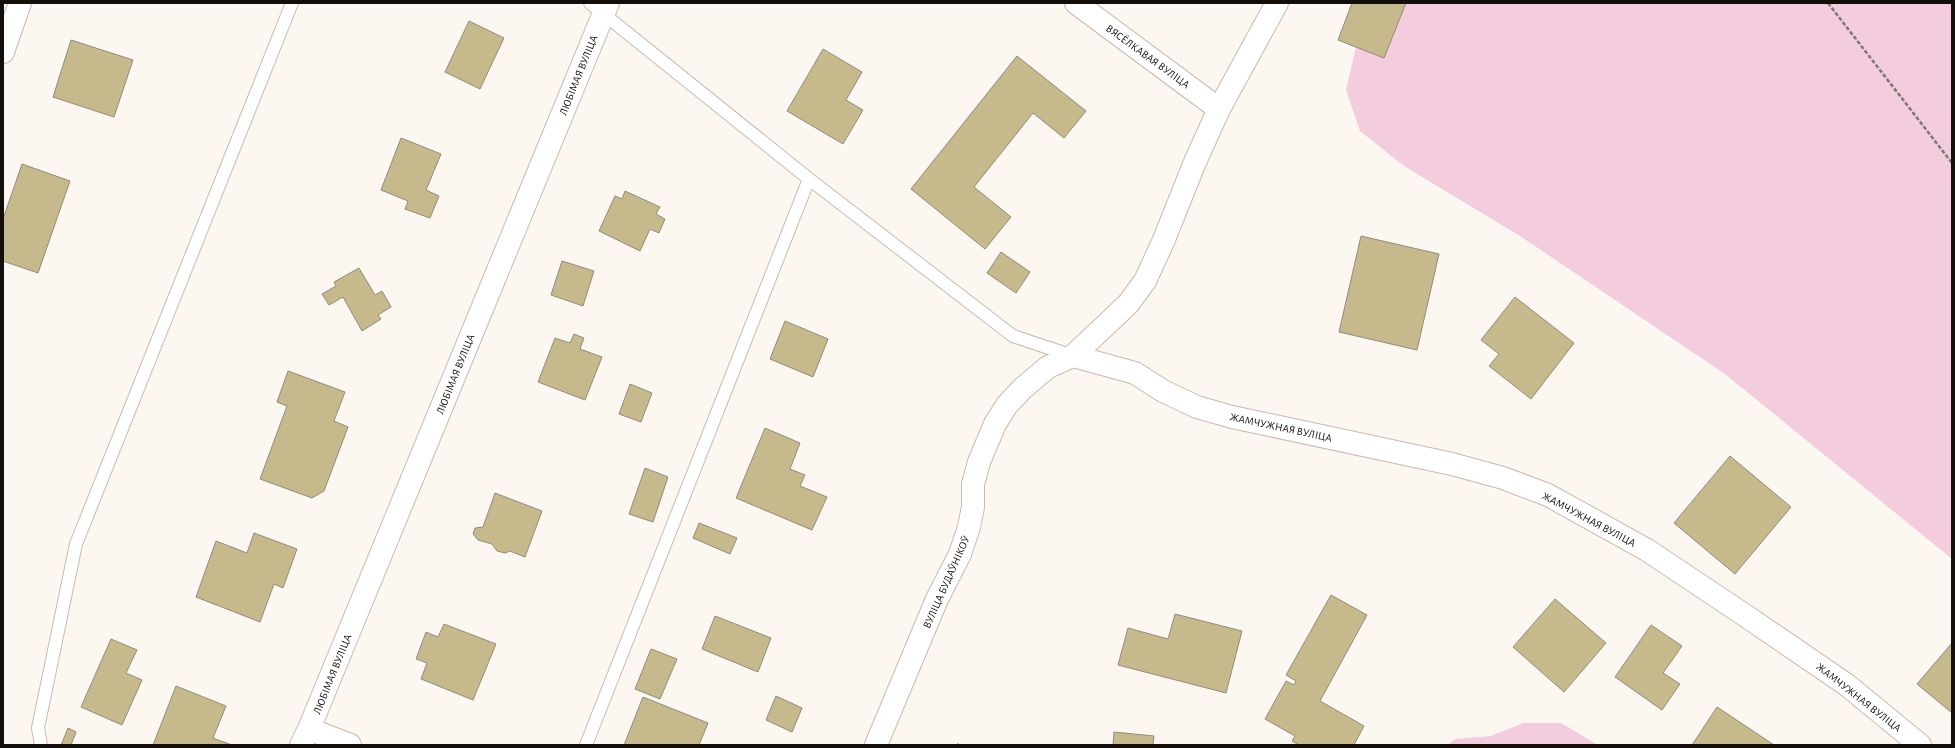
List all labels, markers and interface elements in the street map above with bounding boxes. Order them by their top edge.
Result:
street label: ВЯСЁЛКАВАЯ ВУЛІЦА [1104,22,1192,91]
street label: ЛЮБІМАЯ ВУЛІЦА [557,33,600,117]
street label: ЛЮБІМАЯ ВУЛІЦА [434,332,477,416]
street label: ЖАМЧУЖНАЯ ВУЛІЦА [1229,411,1334,444]
street label: ЖАМЧУЖНАЯ ВУЛІЦА [1540,490,1638,549]
street label: ВУЛІЦА БУДАЎНІКОЎ [921,534,972,630]
street label: ЛЮБІМАЯ ВУЛІЦА [311,632,354,716]
street label: ЖАМЧУЖНАЯ ВУЛІЦА [1814,661,1904,734]

